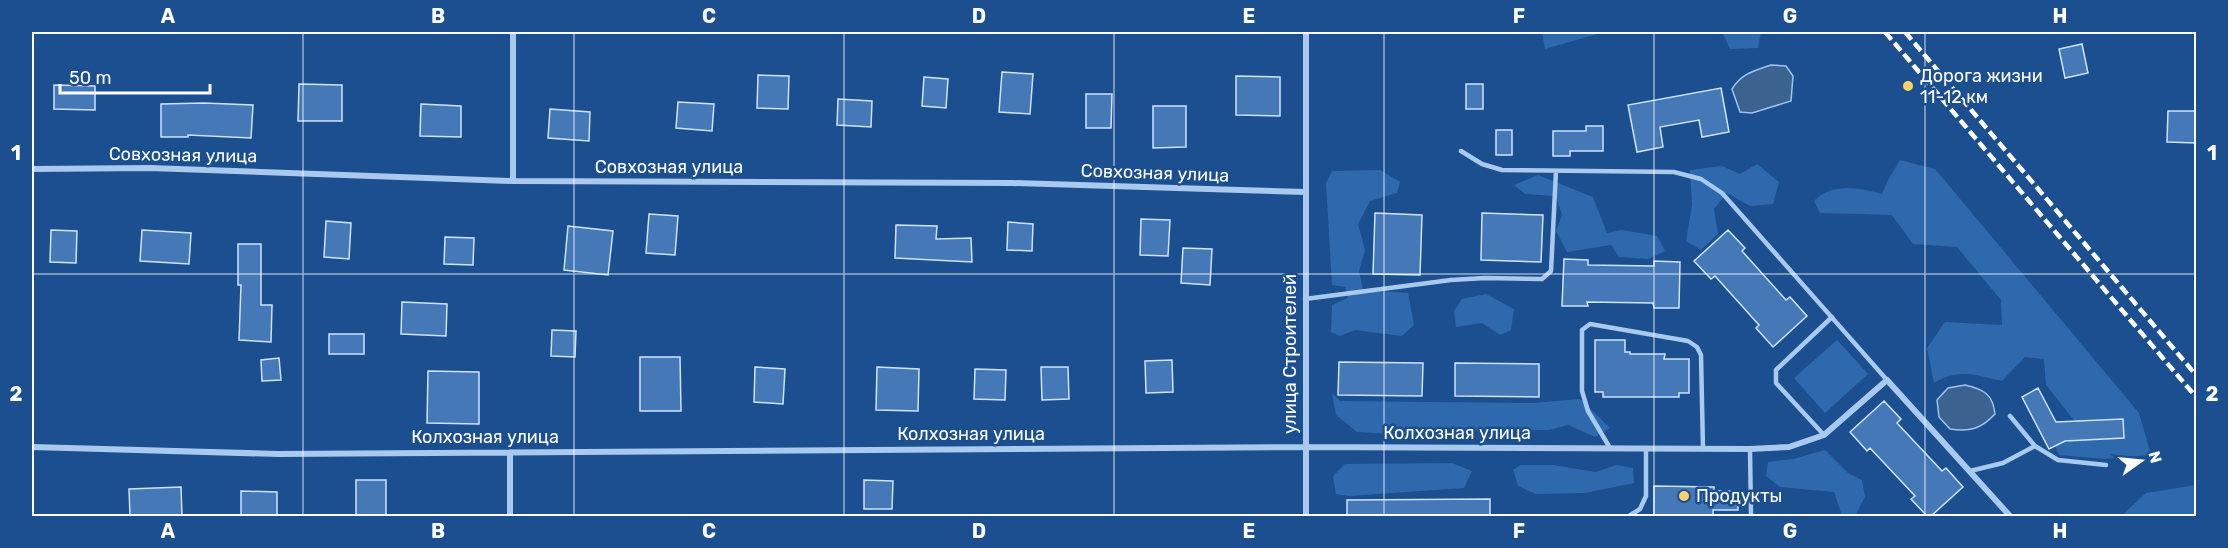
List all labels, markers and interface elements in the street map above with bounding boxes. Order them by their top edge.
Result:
text: A [161,4,176,28]
text: B [431,4,445,28]
text: C [702,4,716,28]
text: D [972,4,986,28]
text: E [1243,4,1255,28]
text: F [1513,4,1525,28]
text: G [1783,4,1797,28]
text: H [2053,4,2067,28]
scale bar [60,57,210,95]
place label: Дорога жизни 11-12 км [1920,65,2043,108]
text: 50 m [69,67,112,89]
marker: Дорога жизни 11-12 км [1901,79,1915,93]
text: 1 [11,141,21,165]
text: 1 [2207,141,2217,165]
street label: Совхозная улица [109,143,257,167]
street label: Совхозная улица [595,156,743,178]
street label: Совхозная улица [1080,159,1230,187]
street label: улица Строителей [1279,274,1301,434]
text: 2 [10,382,23,406]
text: 2 [2206,382,2219,406]
street label: Колхозная улица [1383,422,1531,444]
street label: Колхозная улица [897,423,1045,445]
street label: Колхозная улица [411,426,559,448]
north arrow [2111,431,2171,491]
text: N [2144,449,2166,465]
place label: Продукты [1696,485,1782,507]
marker: Продукты [1677,489,1691,503]
text: A [161,519,176,543]
text: B [431,519,445,543]
text: C [702,519,716,543]
text: D [972,519,986,543]
text: E [1243,519,1255,543]
text: F [1513,519,1525,543]
text: G [1783,519,1797,543]
text: H [2053,519,2067,543]

